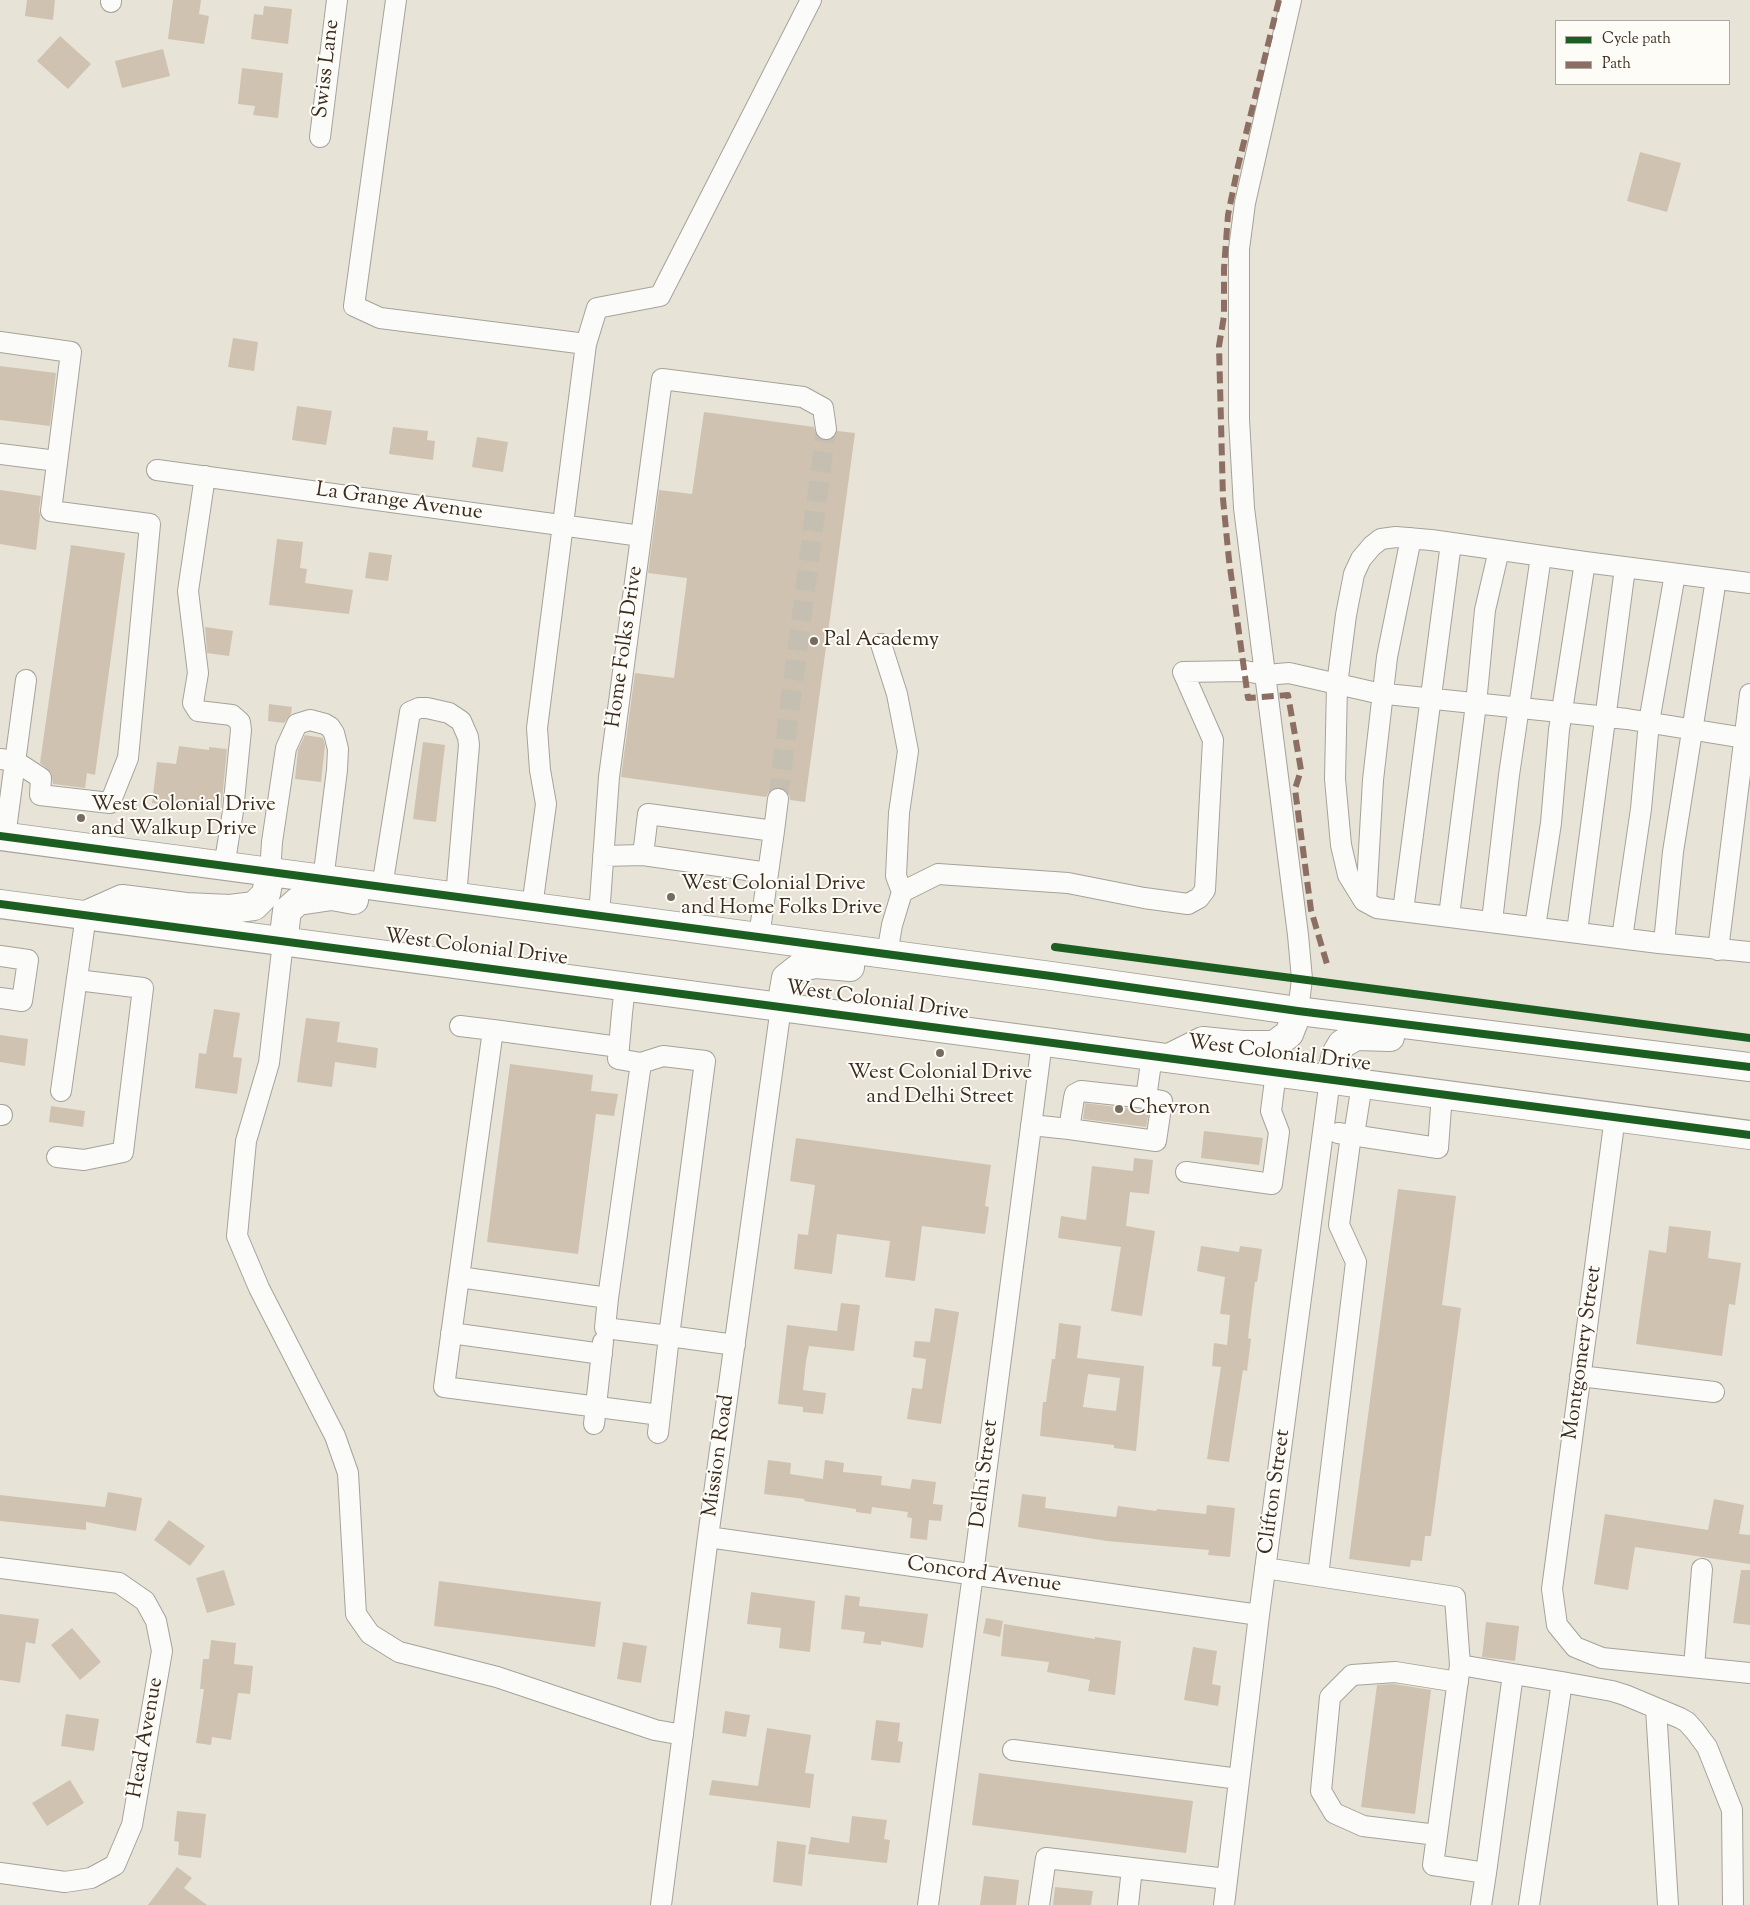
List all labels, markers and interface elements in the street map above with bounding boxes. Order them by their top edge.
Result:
street label: Swiss Lane [309,18,347,120]
legend [1555,20,1730,85]
text: Cycle path [1602,29,1671,50]
text: Path [1602,54,1631,75]
street label: La Grange Avenue [314,479,484,527]
street label: Home Folks Drive [602,565,650,729]
place label: Pal Academy [824,628,939,654]
marker: Pal Academy [808,635,820,647]
place label: West Colonial Drive and Walkup Drive [91,793,276,843]
marker: West Colonial Drive and Walkup Drive [75,812,87,824]
place label: West Colonial Drive and Home Folks Drive [681,872,882,922]
marker: West Colonial Drive and Home Folks Drive [665,891,677,903]
street label: West Colonial Drive [383,925,569,973]
street label: West Colonial Drive [784,977,970,1027]
street label: West Colonial Drive [1186,1031,1372,1079]
marker: West Colonial Drive and Delhi Street [934,1047,946,1059]
place label: West Colonial Drive and Delhi Street [848,1061,1032,1111]
place label: Chevron [1129,1096,1210,1122]
marker: Chevron [1113,1103,1125,1115]
street label: Montgomery Street [1559,1264,1609,1442]
street label: Mission Road [699,1393,741,1519]
street label: Delhi Street [967,1418,1005,1530]
street label: Clifton Street [1255,1428,1297,1556]
street label: Concord Avenue [905,1553,1063,1599]
street label: Head Avenue [124,1676,170,1800]

